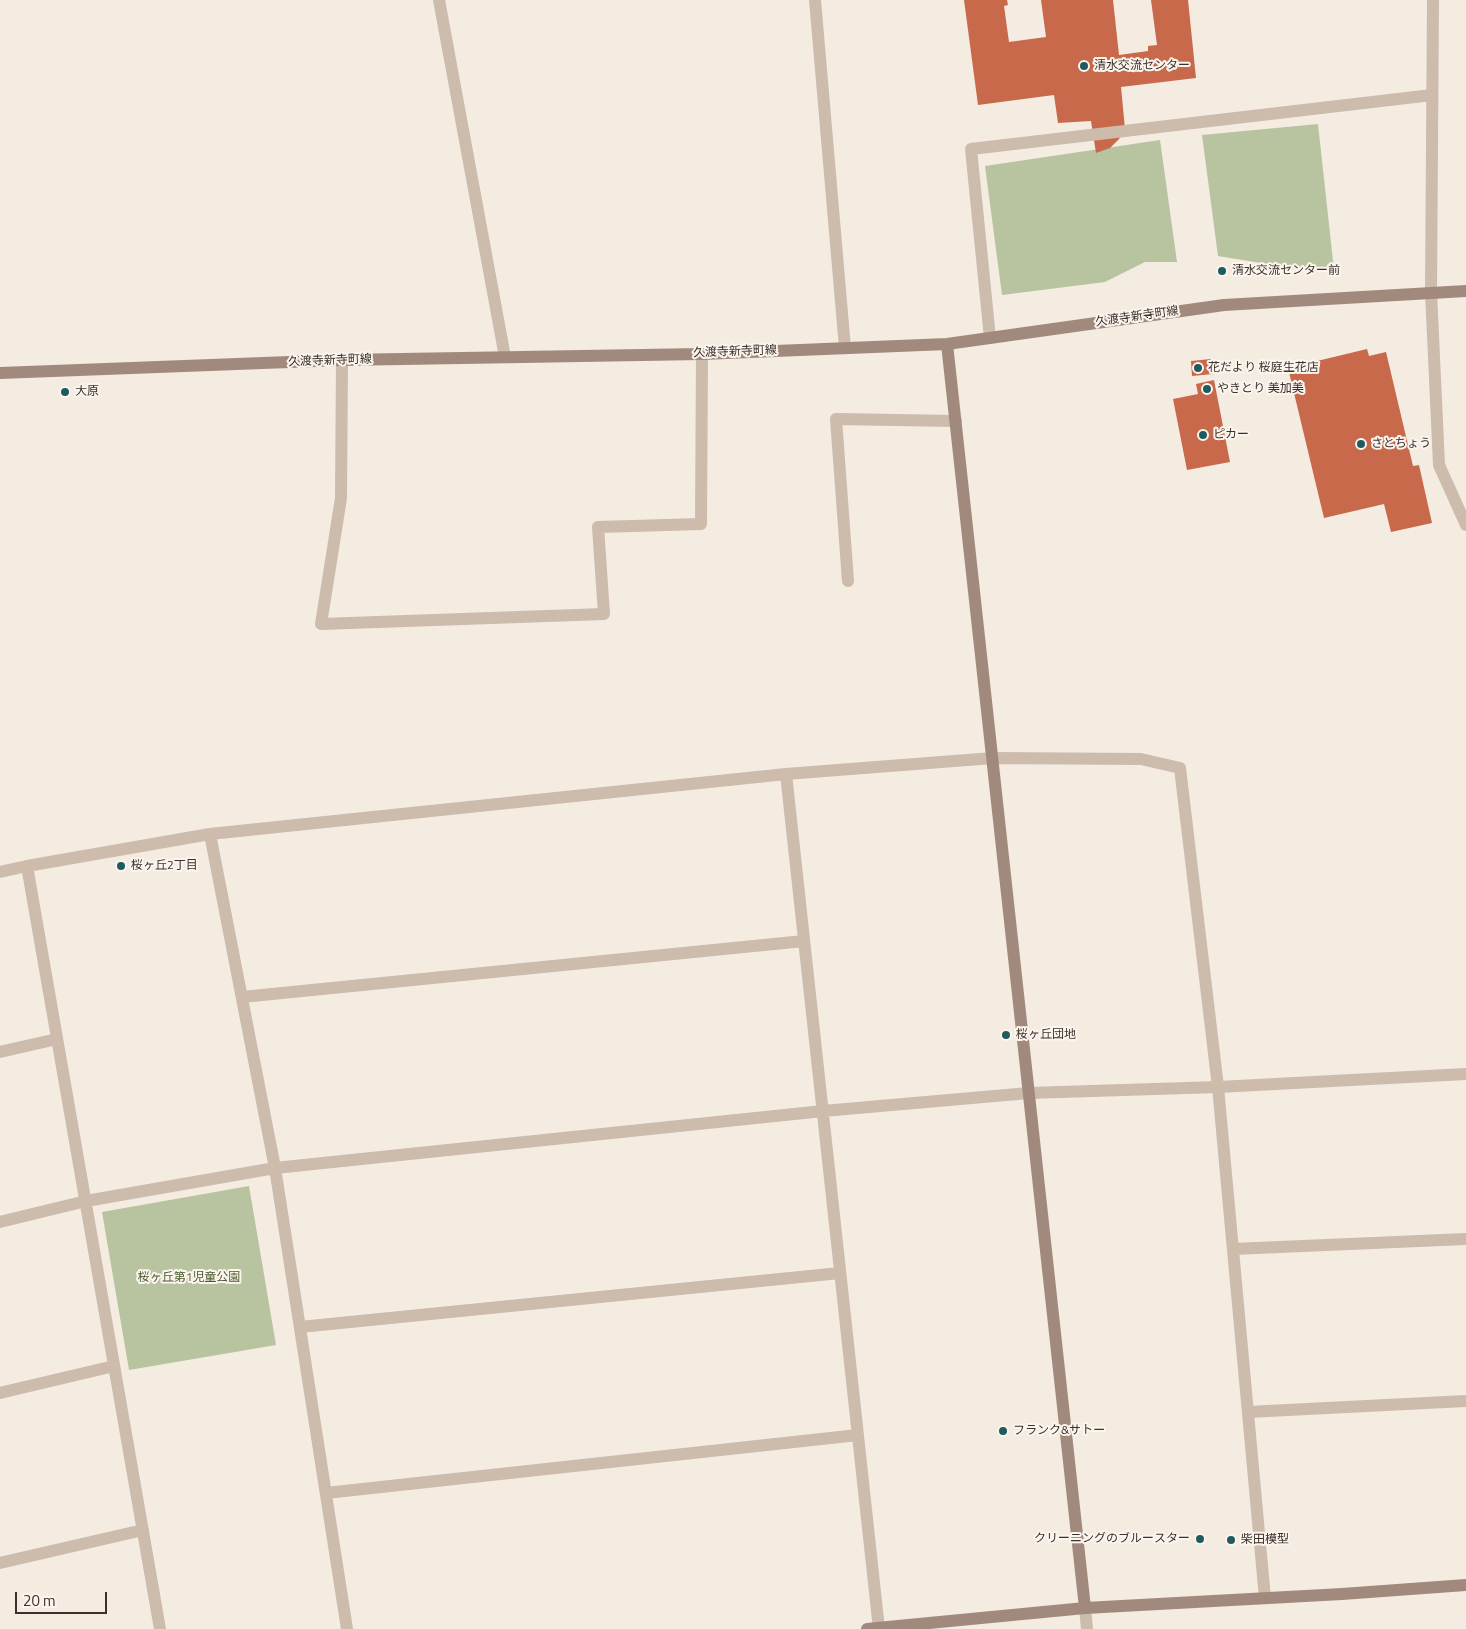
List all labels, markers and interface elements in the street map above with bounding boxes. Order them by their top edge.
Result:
place label: 清水交流センター [1094,59,1190,73]
marker: 清水交流センター [1078,60,1090,72]
place label: 清水交流センター前 [1232,264,1340,278]
marker: 清水交流センター前 [1216,265,1228,277]
street label: 久渡寺新寺町線 [1094,304,1180,330]
street label: 久渡寺新寺町線 [693,343,777,361]
street label: 久渡寺新寺町線 [288,352,372,370]
place label: 花だより 桜庭生花店 [1208,361,1319,375]
marker: 花だより 桜庭生花店 [1192,362,1204,374]
place label: やきとり 美加美 [1217,382,1304,396]
marker: やきとり 美加美 [1201,383,1213,395]
place label: 大原 [75,385,99,399]
marker: 大原 [59,386,71,398]
place label: ピカー [1213,428,1249,442]
marker: ピカー [1197,429,1209,441]
place label: さとちょう [1371,437,1431,451]
marker: さとちょう [1355,438,1367,450]
place label: 桜ヶ丘2丁目 [131,859,198,873]
marker: 桜ヶ丘2丁目 [115,860,127,872]
place label: 桜ヶ丘団地 [1016,1028,1076,1042]
marker: 桜ヶ丘団地 [1000,1029,1012,1041]
park label: 桜ヶ丘第1児童公園 [138,1271,240,1285]
place label: フランク&サトー [1013,1424,1105,1438]
marker: フランク&サトー [997,1425,1009,1437]
place label: クリーニングのブルースター [1034,1532,1190,1546]
marker: クリーニングのブルースター [1194,1533,1206,1545]
place label: 柴田模型 [1241,1533,1289,1547]
marker: 柴田模型 [1225,1534,1237,1546]
scale bar [18,1582,110,1614]
text: 20 m [23,1589,56,1612]

